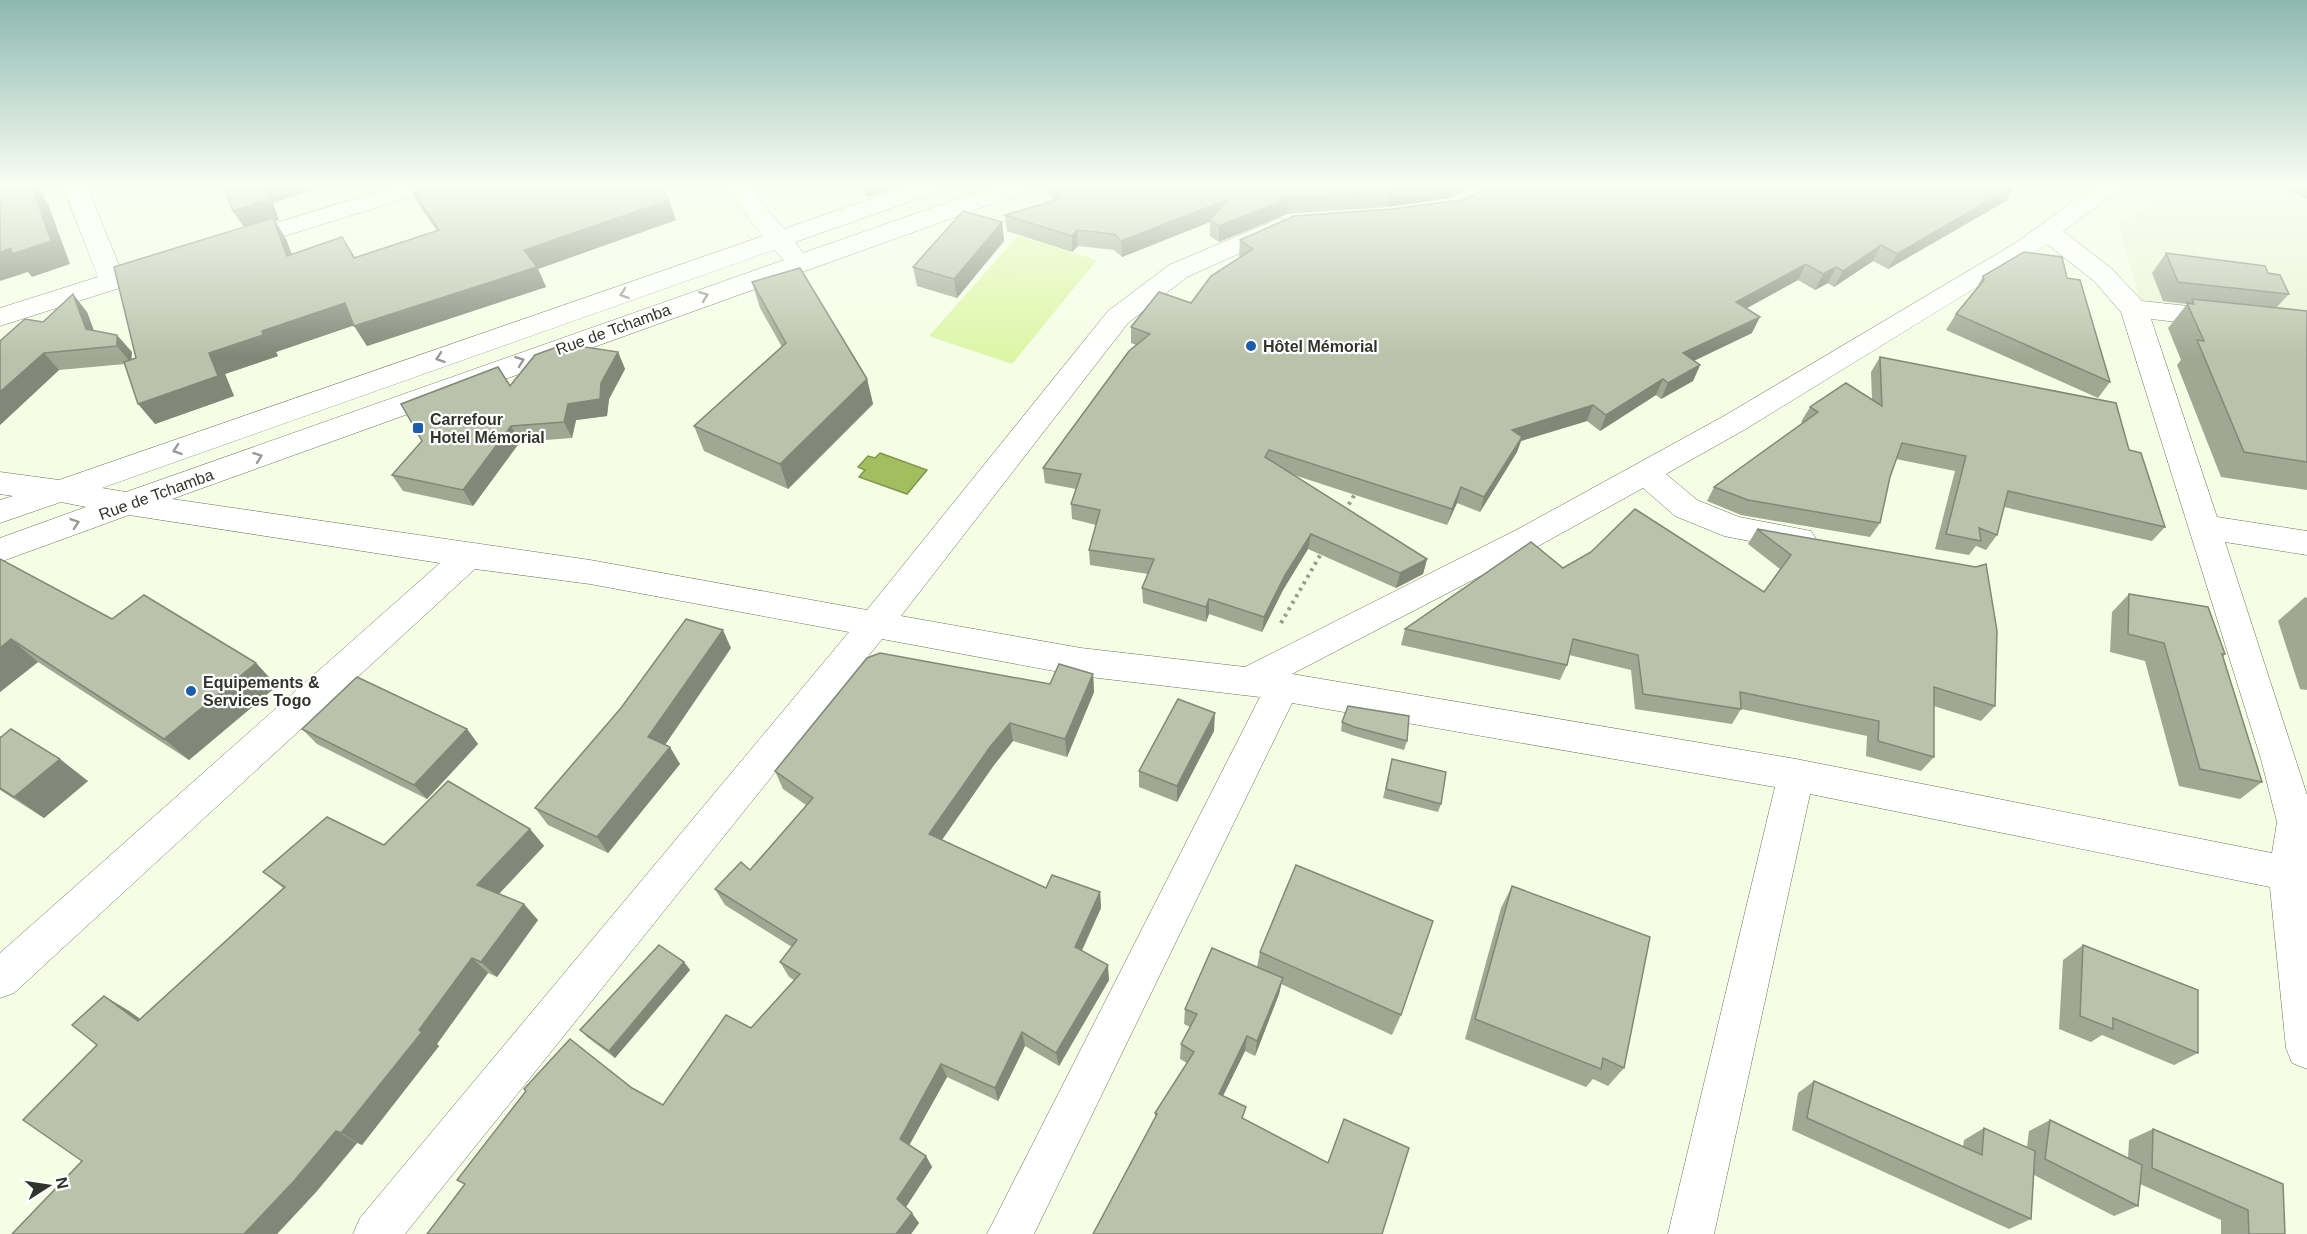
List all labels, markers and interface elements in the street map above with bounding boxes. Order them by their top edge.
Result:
one-way arrow [619,286,630,299]
one-way arrow [698,291,709,304]
street label: Rue de Tchamba [554,301,673,358]
place label: Hôtel Mémorial [1263,338,1378,355]
marker: Hôtel Mémorial [1244,339,1258,353]
one-way arrow [435,351,446,364]
one-way arrow [514,356,525,369]
place label: Carrefour Hotel Mémorial [430,411,545,446]
marker: Carrefour Hotel Mémorial [411,421,425,435]
one-way arrow [172,443,183,456]
one-way arrow [252,451,263,464]
street label: Rue de Tchamba [97,466,216,523]
one-way arrow [69,518,80,531]
place label: Equipements & Services Togo [203,674,320,709]
marker: Equipements & Services Togo [184,684,198,698]
north arrow [18,1156,78,1216]
text: N [53,1176,72,1190]

